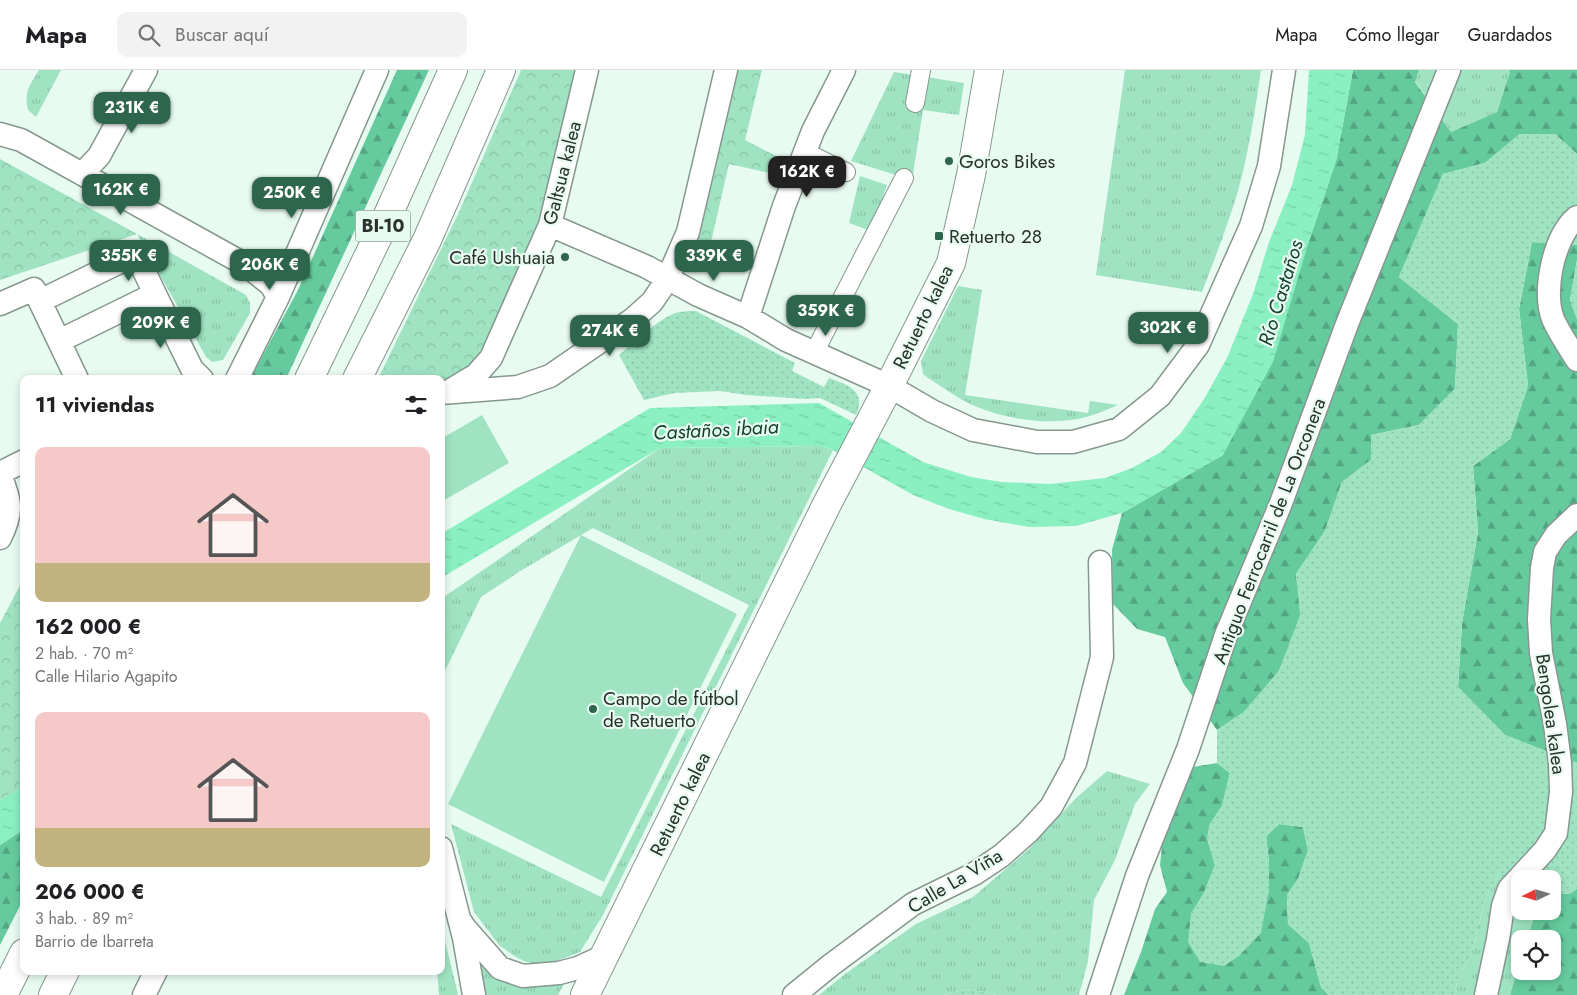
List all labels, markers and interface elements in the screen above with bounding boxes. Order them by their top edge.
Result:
search box [117,12,467,57]
text: Mapa [25,17,87,52]
icon: search [135,21,163,49]
text: Buscar aquí [175,21,269,48]
text: Mapa [1275,22,1317,48]
text: Cómo llegar [1345,22,1440,48]
text: Guardados [1468,22,1552,48]
pin: 231K € [91,92,173,134]
text: 231K € [104,96,160,119]
street label: Galtsua kalea [536,118,588,228]
place label: Goros Bikes [959,148,1055,175]
marker: Goros Bikes [943,155,955,167]
pin: 162K € [766,156,848,198]
text: 162K € [779,160,835,183]
pin: 162K € [80,174,162,216]
pin: 250K € [251,176,333,219]
text: 162K € [93,178,149,201]
text: 250K € [263,181,321,204]
road number: BI-10 [356,210,410,242]
place label: Retuerto 28 [949,223,1042,250]
marker: Retuerto 28 [933,230,945,242]
water label: Río Castaños [1251,236,1311,349]
pin: 355K € [88,240,170,282]
pin: 339K € [673,240,755,282]
text: 355K € [100,244,158,267]
place label: Café Ushuaia [449,244,555,271]
text: 339K € [685,244,743,267]
pin: 206K € [229,248,311,291]
marker: Café Ushuaia [559,251,571,263]
text: 206K € [241,253,299,276]
street label: Retuerto kalea [886,260,960,374]
pin: 359K € [785,294,867,337]
text: 359K € [797,299,855,322]
pin: 209K € [120,306,202,349]
text: 209K € [132,311,190,334]
pin: 302K € [1127,312,1209,354]
pin: 274K € [569,314,651,357]
text: 302K € [1139,316,1197,339]
text: 274K € [581,319,639,342]
text: 11 viviendas [35,390,154,420]
icon: filters [402,391,430,419]
street label: Antiguo Ferrocarril de La Orconera [1206,394,1332,668]
water label: Castaños ibaia [652,412,780,448]
icon: home [188,480,278,570]
text: 162 000 € [35,612,142,642]
text: 2 hab. · 70 m² [35,642,133,665]
street label: Bengolea kalea [1529,652,1573,776]
text: Calle Hilario Agapito [35,665,177,688]
place label: Campo de fútbol de Retuerto [603,685,739,734]
marker: Campo de fútbol de Retuerto [587,703,599,715]
icon: home [188,745,278,835]
street label: Retuerto kalea [643,747,717,861]
street label: Calle La Viña [902,842,1008,920]
north arrow [1511,870,1561,920]
map controls [1511,870,1561,980]
text: 206 000 € [35,877,145,907]
text: 3 hab. · 89 m² [35,907,133,930]
text: Barrio de Ibarreta [35,930,154,953]
button: locate [1511,930,1561,980]

